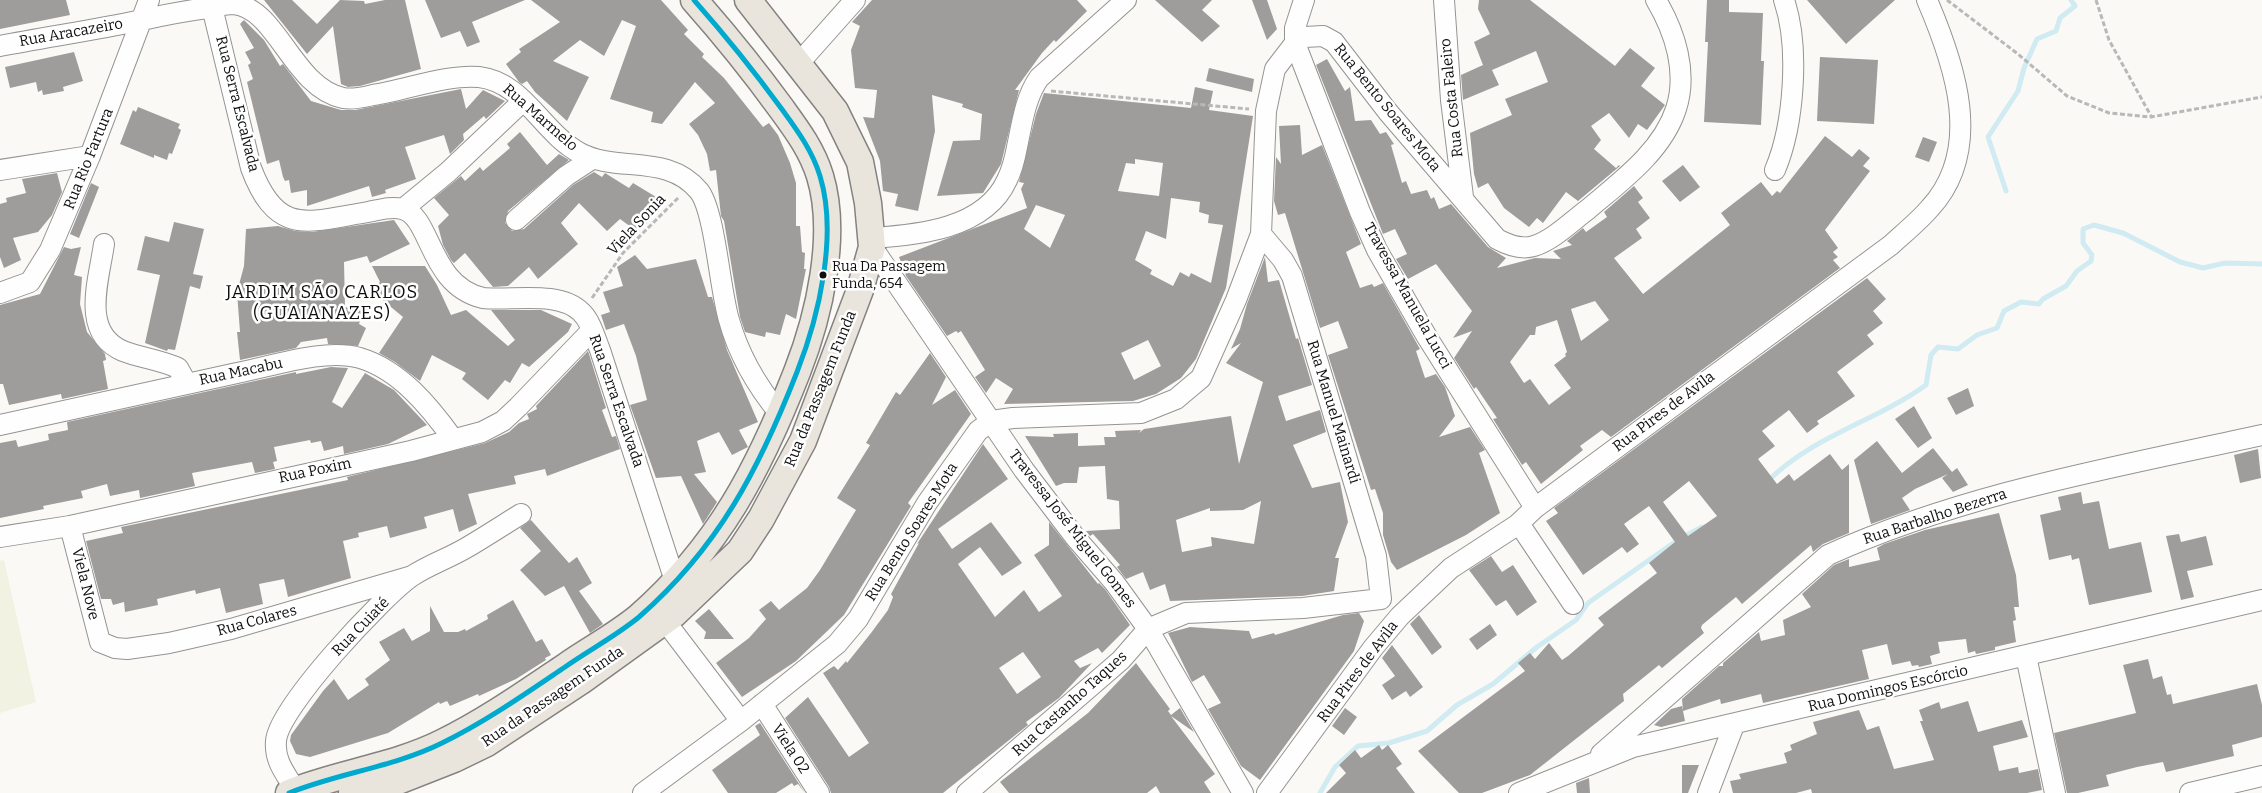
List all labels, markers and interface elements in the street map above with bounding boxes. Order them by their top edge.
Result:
street label: Rua Aracazeiro [18,15,124,51]
street label: Rua Serra Escalvada [211,34,263,174]
street label: Rua Costa Faleiro [1437,38,1467,158]
street label: Rua Bento Soares Mota [1330,40,1444,176]
street label: Rua Marmelo [499,81,581,155]
street label: Rua Rio Fartura [60,106,118,212]
street label: Viela Sonia [604,191,670,259]
street label: Travessa Manuela Lucci [1359,220,1455,372]
place label: Rua Da Passagem Funda, 654 [832,259,946,292]
marker: Rua Da Passagem Funda, 654 [818,270,828,280]
district label: JARDIM SÃO CARLOS (GUAIANAZES) [224,282,420,324]
street label: Rua da Passagem Funda [781,308,861,470]
street label: Rua Serra Escalvada [585,332,647,470]
street label: Rua Manuel Mainardi [1303,338,1363,486]
street label: Rua Macabu [198,354,284,390]
street label: Rua Pires de Avila [1610,368,1718,456]
street label: Travessa José Miguel Gomes [1005,446,1139,612]
street label: Rua Poxim [277,455,353,487]
street label: Rua Bento Soares Mota [862,460,962,604]
street label: Rua Barbalho Bezerra [1861,485,2009,549]
street label: Viela Nove [67,546,103,622]
street label: Rua Cuiaté [329,594,393,660]
street label: Rua Colares [215,602,299,640]
street label: Rua Pires de Avila [1314,618,1402,726]
street label: Rua da Passagem Funda [479,643,627,751]
street label: Rua Castanho Taques [1009,648,1131,760]
street label: Rua Domingos Escórcio [1806,662,1970,716]
street label: Viela 02 [767,721,813,777]

